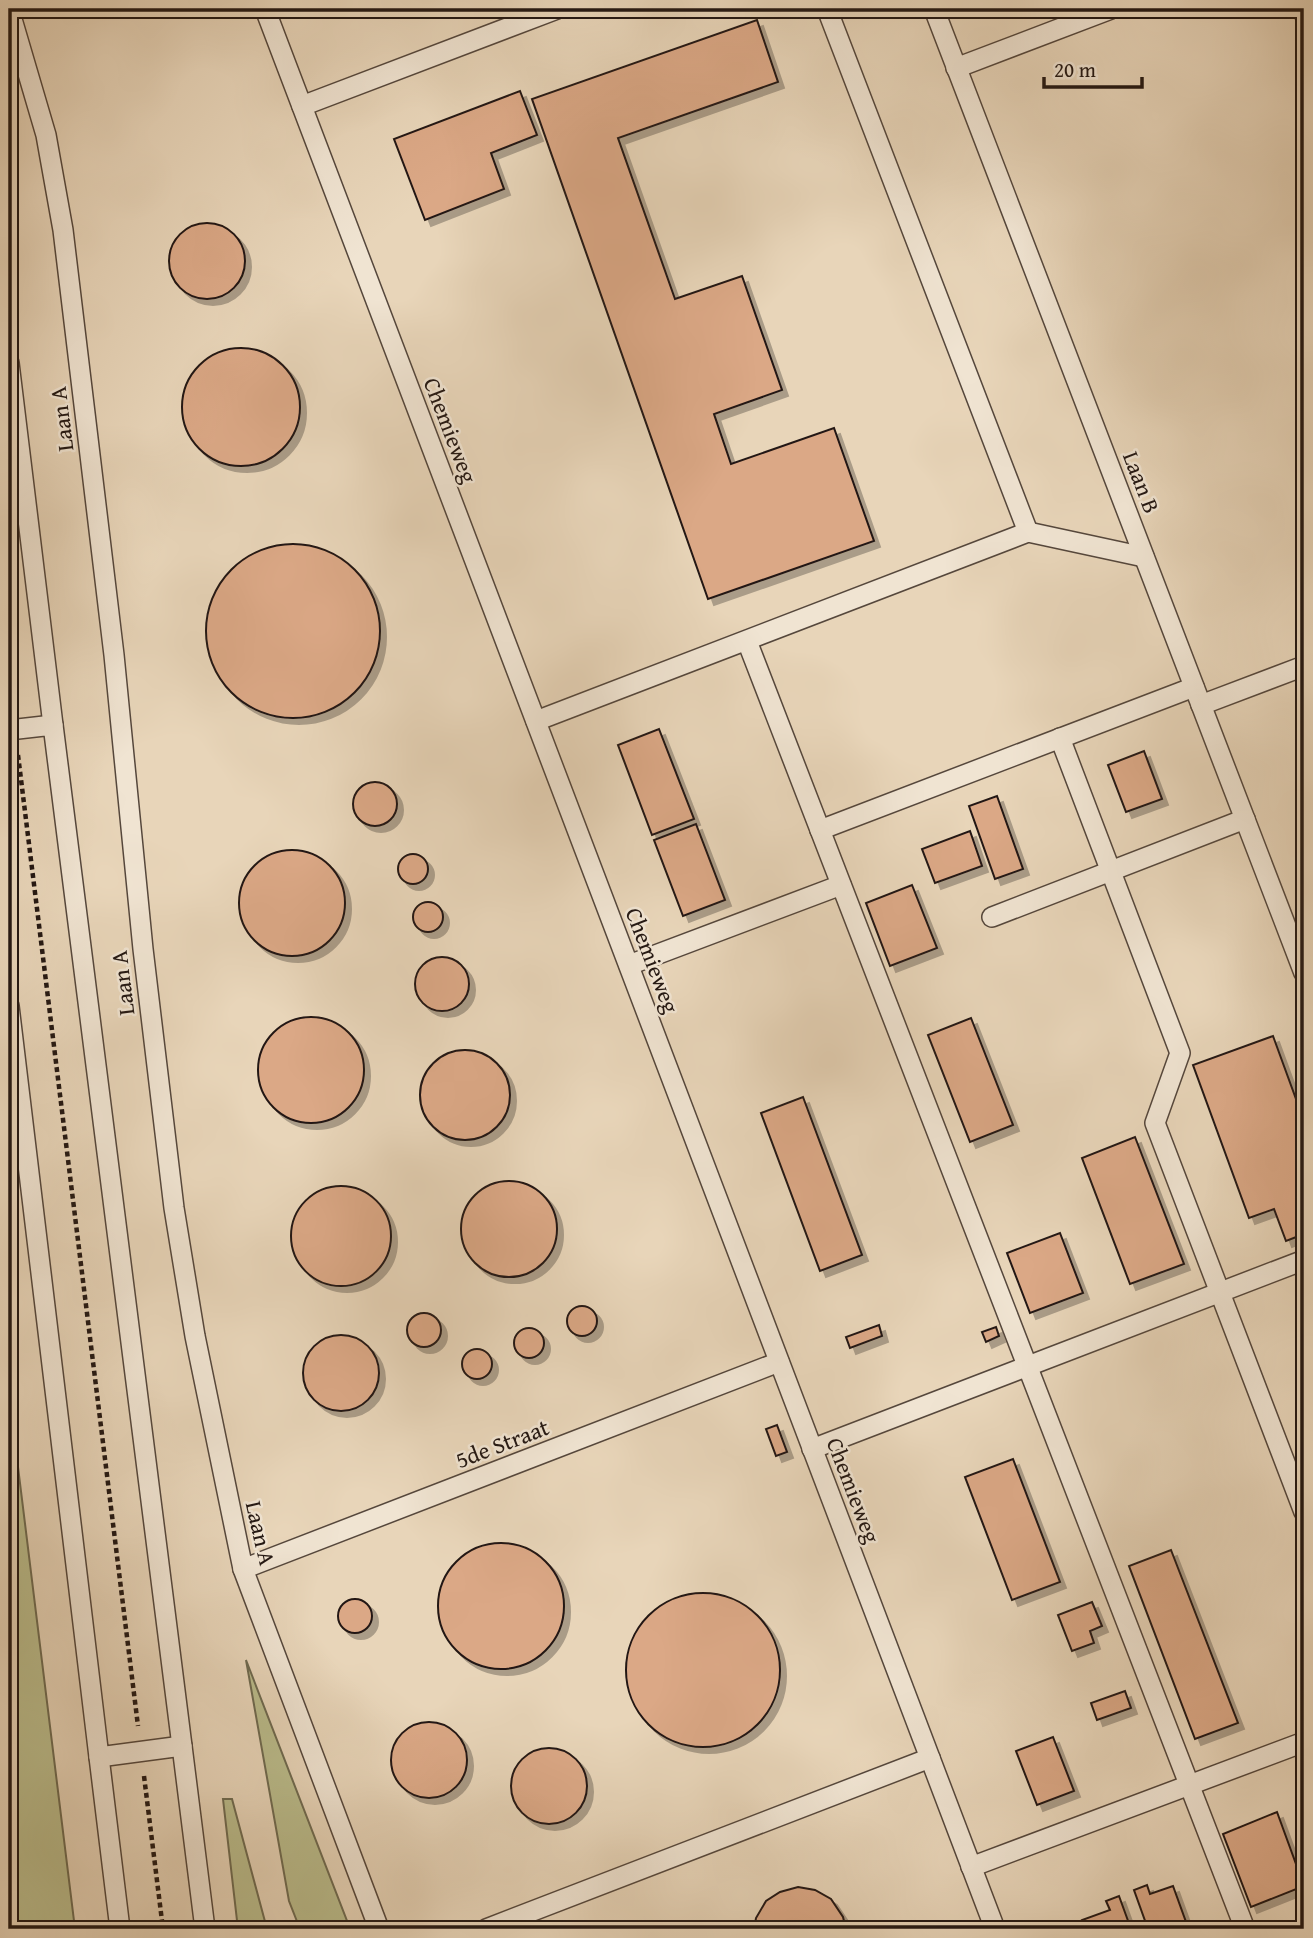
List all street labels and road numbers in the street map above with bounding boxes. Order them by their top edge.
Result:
street label: Chemieweg [416,373,486,488]
street label: Laan A [41,385,81,453]
street label: Laan B [1115,446,1169,518]
street label: Chemieweg [618,903,688,1018]
street label: Laan A [102,949,142,1017]
street label: 5de Straat [450,1410,554,1476]
street label: Chemieweg [819,1433,889,1548]
street label: Laan A [238,1498,284,1568]

